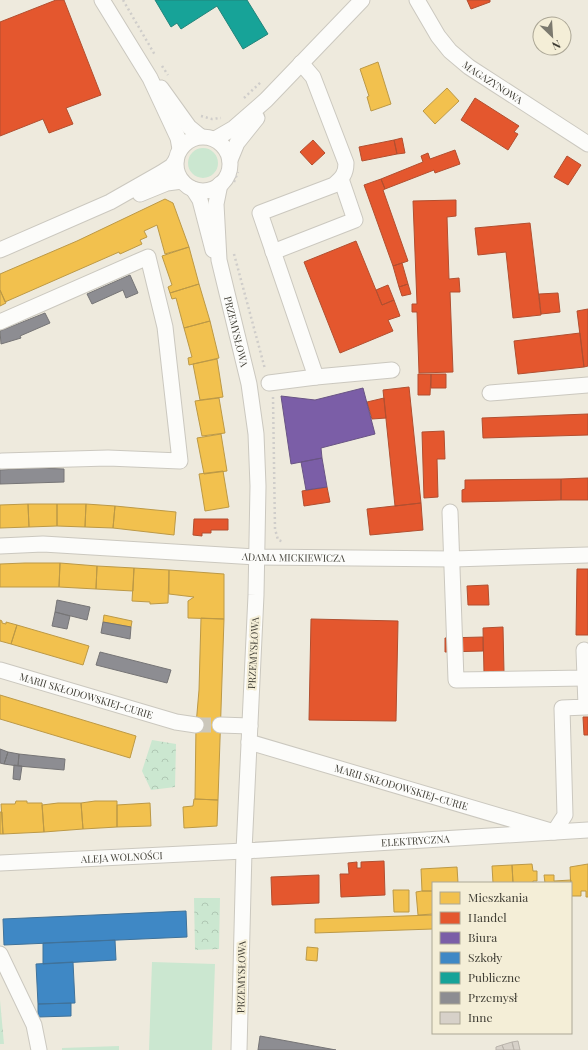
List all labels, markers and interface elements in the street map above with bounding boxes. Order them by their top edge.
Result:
north arrow [532,16,572,56]
text: N [550,37,563,54]
street label: MAGAZYNOWA [460,58,526,107]
street label: PRZEMYSŁOWA [221,295,252,369]
street label: ADAMA MICKIEWICZA [241,549,346,565]
street label: PRZEMYSŁOWA [244,616,262,689]
street label: MARII SKŁODOWSKIEJ-CURIE [18,669,155,722]
street label: MARII SKŁODOWSKIEJ-CURIE [333,761,470,813]
street label: ELEKTRYCZNA [381,831,451,850]
street label: ALEJA WOLNOŚCI [80,848,163,866]
legend [432,882,572,1034]
text: Mieszkania [468,889,528,905]
text: Handel [468,909,507,925]
text: Biura [468,929,497,945]
street label: PRZEMYSŁOWA [233,940,249,1013]
text: Szkoły [468,949,502,965]
text: Publiczne [468,969,520,985]
text: Przemysł [468,989,518,1005]
text: Inne [468,1009,492,1025]

